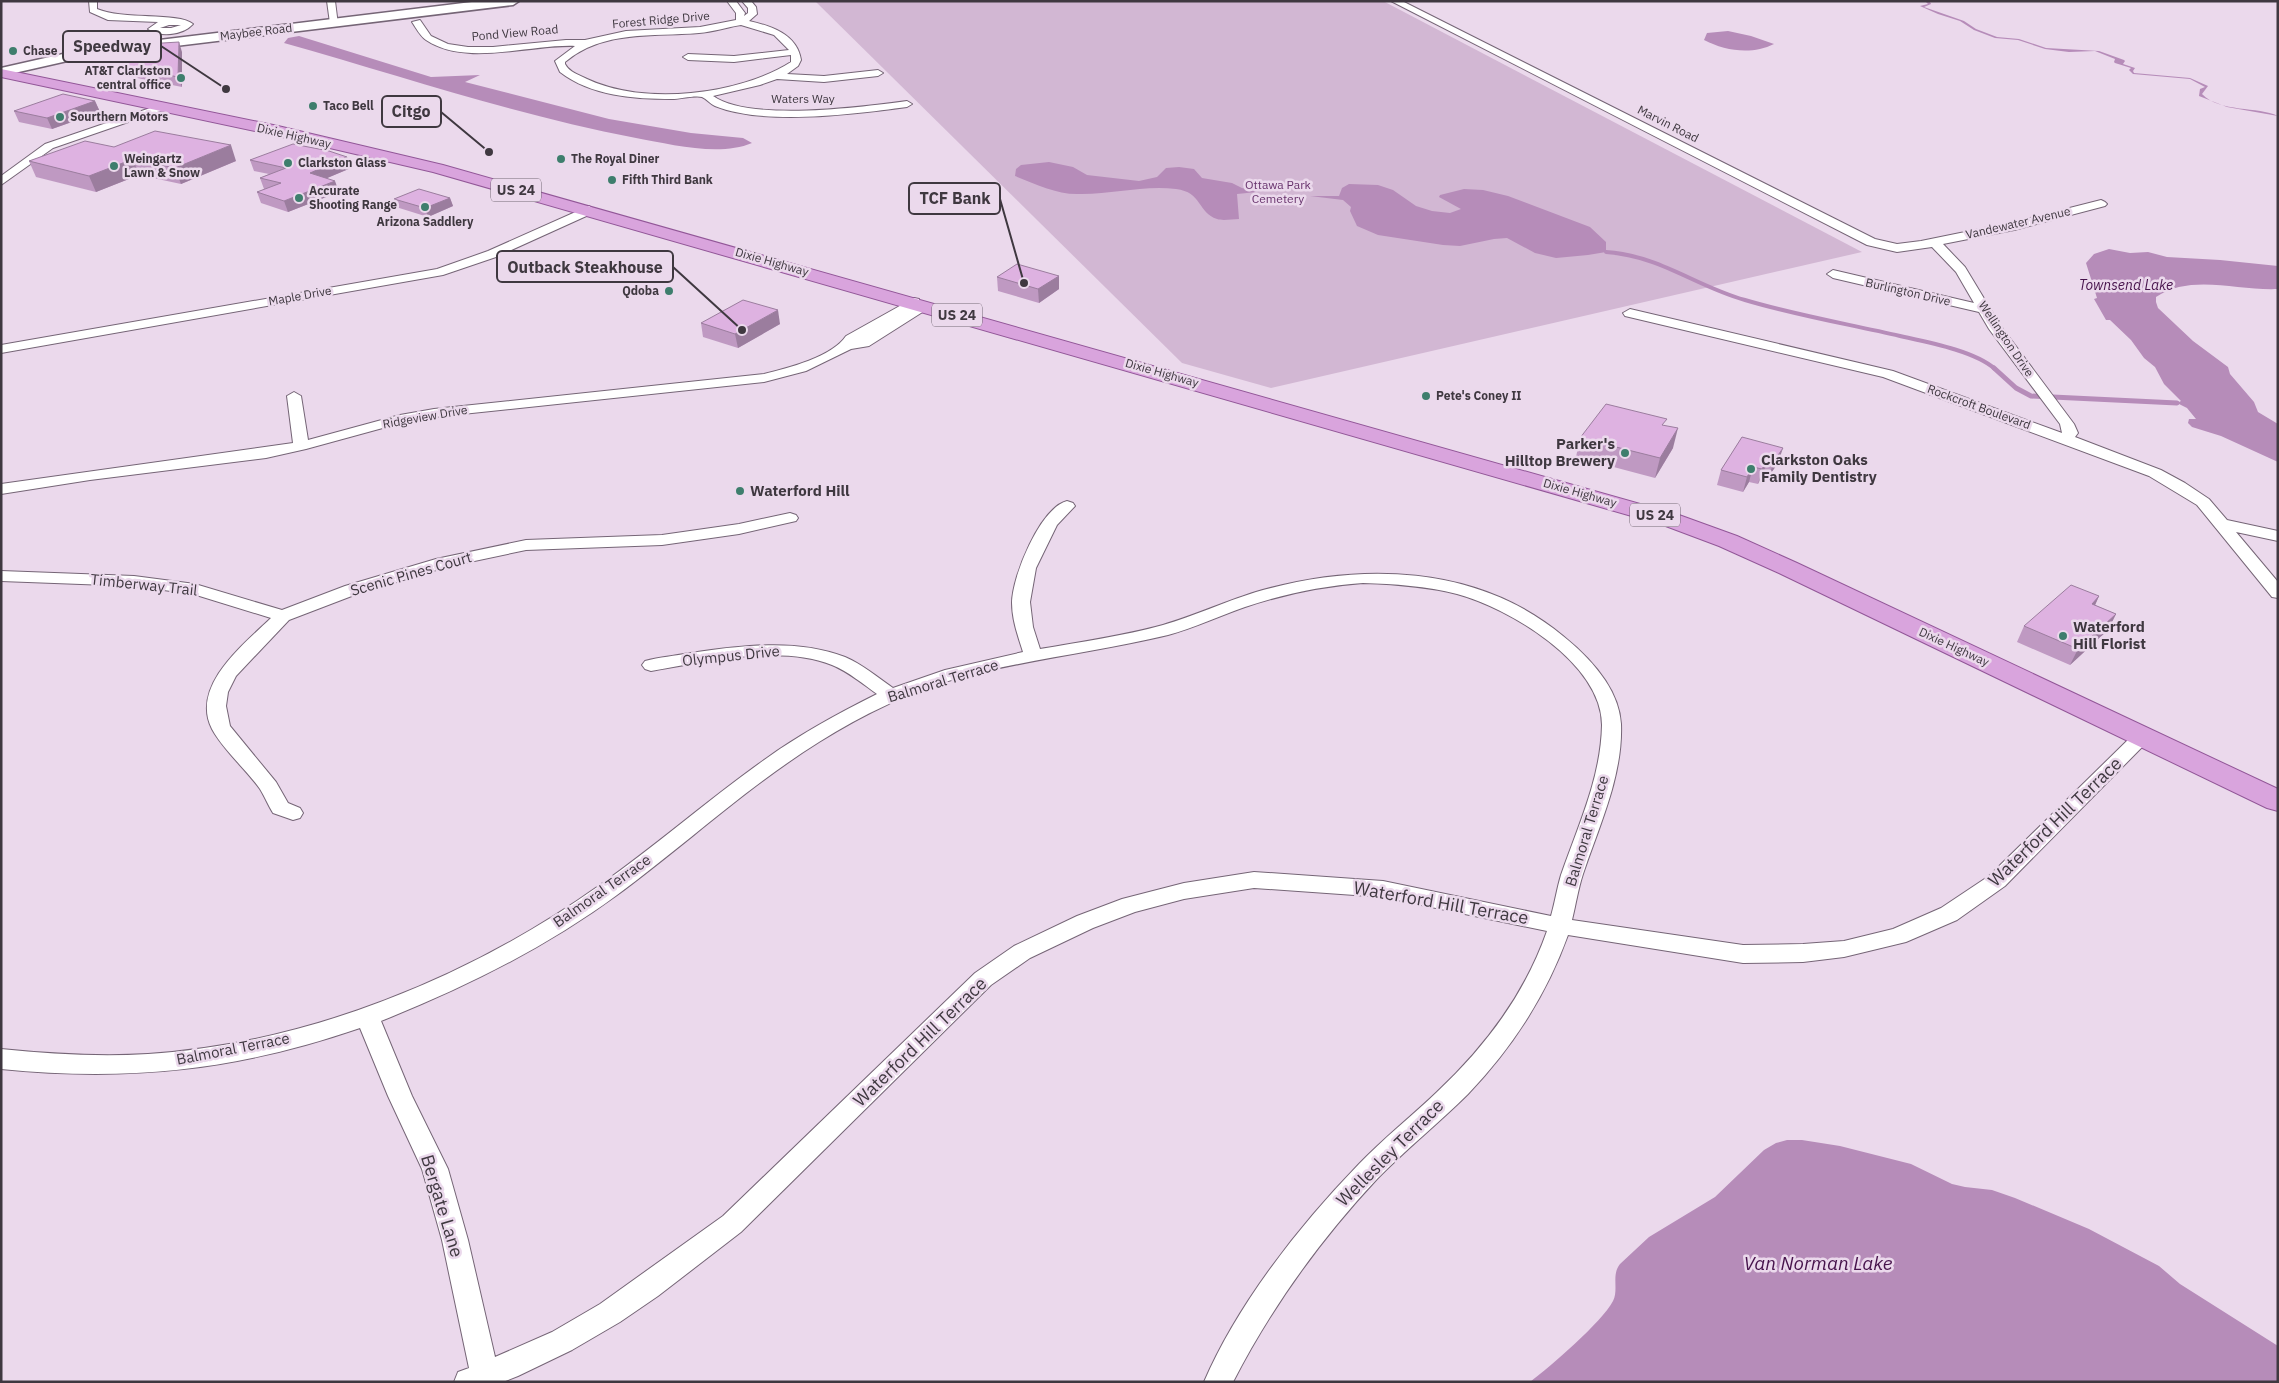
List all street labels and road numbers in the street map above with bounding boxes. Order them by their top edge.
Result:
street label: Forest Ridge Drive [611,8,711,31]
street label: Maybee Road [219,20,293,43]
street label: Pond View Road [471,21,559,44]
street label: Waters Way [771,91,835,106]
street label: Marvin Road [1635,102,1701,145]
street label: Dixie Highway [256,120,333,151]
road number: US 24 [491,178,541,202]
street label: Vandewater Avenue [1964,203,2072,242]
street label: Dixie Highway [734,244,811,279]
street label: Burlington Drive [1864,274,1953,309]
street label: Maple Drive [267,283,333,308]
street label: Wellington Drive [1976,298,2037,380]
road number: US 24 [932,304,982,326]
street label: Dixie Highway [1124,355,1201,390]
street label: Rockcroft Boulevard [1925,381,2033,432]
street label: Ridgeview Drive [381,402,469,431]
street label: Dixie Highway [1542,475,1619,510]
road number: US 24 [1630,504,1680,526]
street label: Scenic Pines Court [348,547,474,600]
street label: Timberway Trail [90,569,198,600]
street label: Dixie Highway [1917,624,1992,669]
street label: Olympus Drive [681,641,781,670]
street label: Balmoral Terrace [885,655,1001,706]
street label: Waterford Hill Terrace [1983,752,2126,891]
street label: Balmoral Terrace [1561,773,1612,889]
street label: Balmoral Terrace [549,850,654,931]
street label: Waterford Hill Terrace [1352,876,1530,929]
street label: Waterford Hill Terrace [848,972,991,1111]
street label: Balmoral Terrace [175,1028,291,1069]
street label: Wellesley Terrace [1331,1094,1448,1211]
street label: Bergate Lane [416,1152,469,1260]

